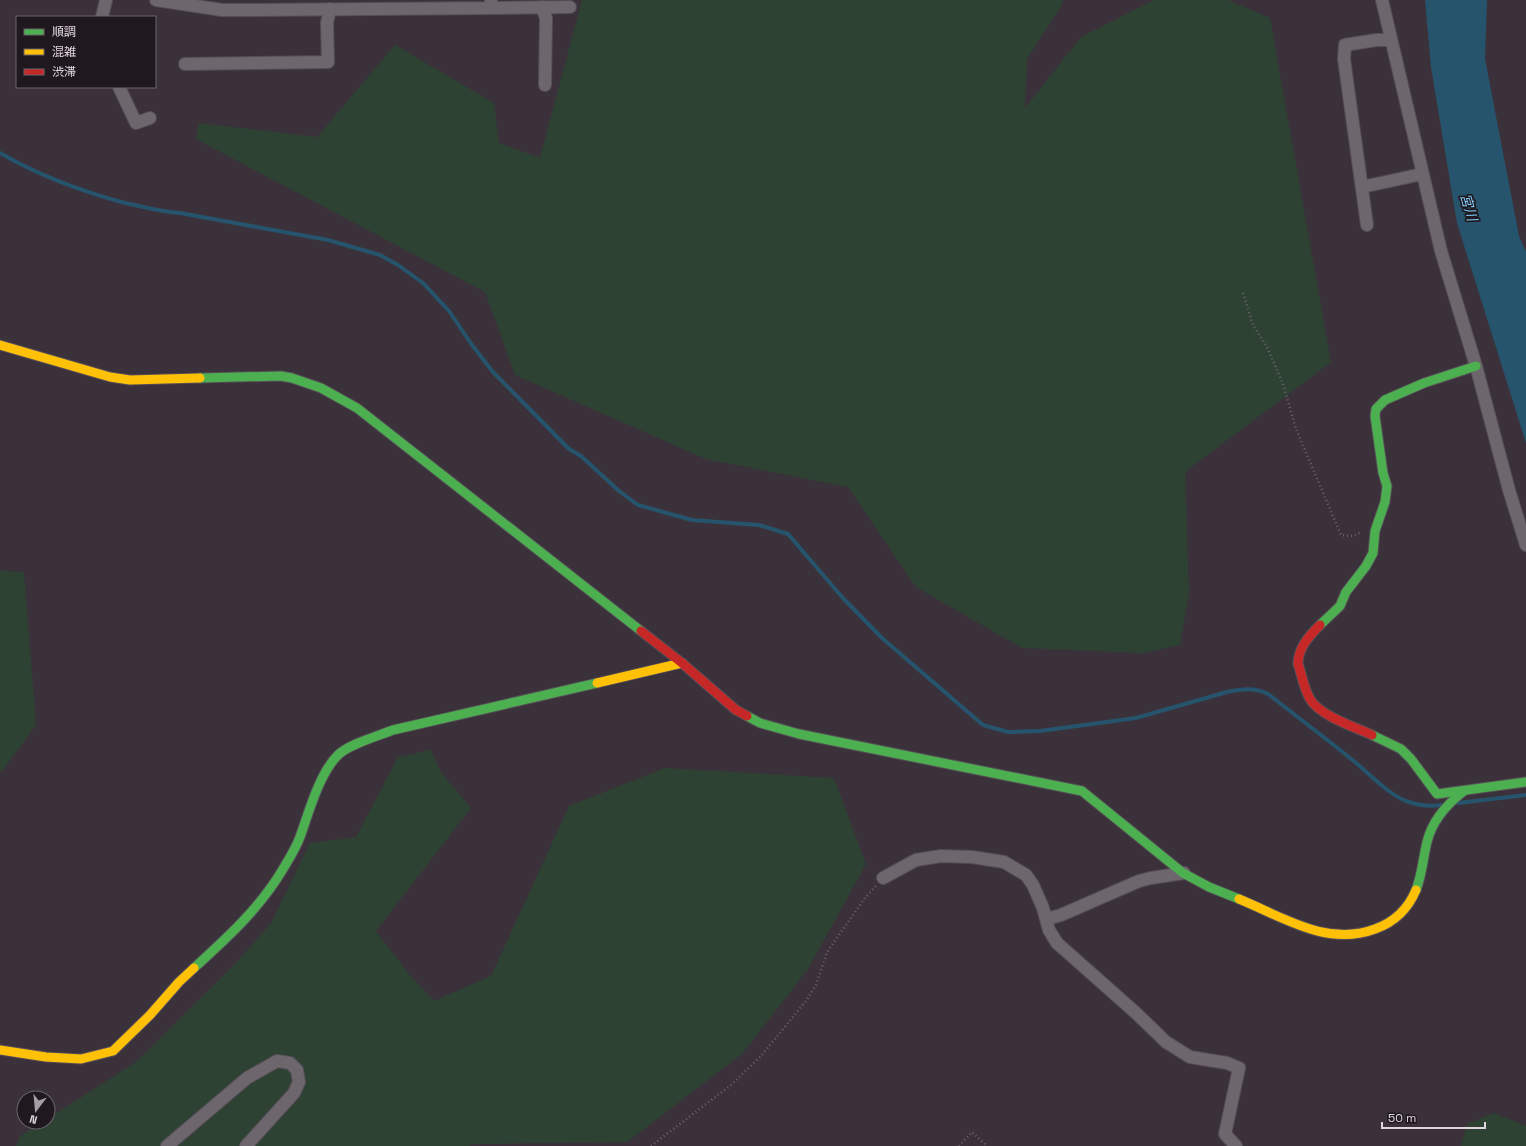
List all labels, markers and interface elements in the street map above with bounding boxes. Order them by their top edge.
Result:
legend [16,16,156,88]
text: 順調 [52,24,76,40]
text: 混雑 [52,44,76,60]
text: 渋滞 [52,64,76,80]
water label: 宮川 [1456,191,1482,225]
north arrow [16,1090,56,1130]
scale bar [1382,1104,1485,1130]
text: 50 m [1388,1110,1416,1126]
text: N [28,1112,39,1127]

